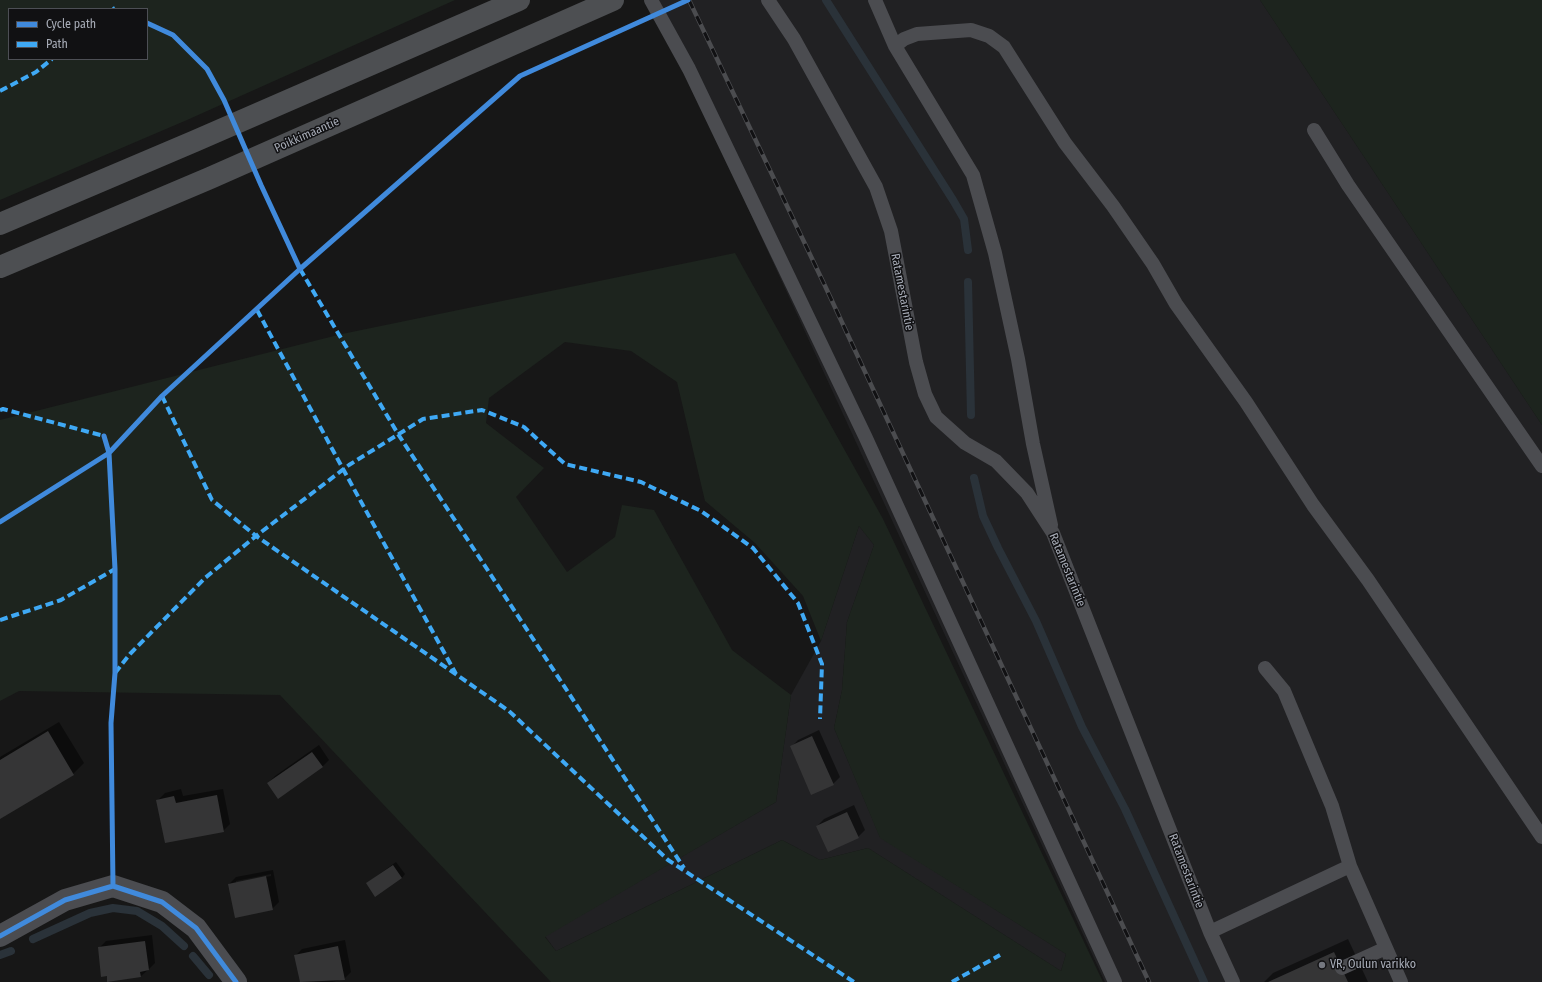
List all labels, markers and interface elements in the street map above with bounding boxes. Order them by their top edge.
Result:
legend [8,8,148,60]
text: Cycle path [46,17,96,31]
text: Path [46,37,68,51]
street label: Poikkimaantie [272,114,342,156]
street label: Ratamestarintie [887,252,917,332]
street label: Ratamestarintie [1046,531,1088,609]
street label: Ratamestarintie [1165,832,1207,910]
place label: VR, Oulun varikko [1330,958,1416,972]
marker: VR, Oulun varikko [1317,960,1327,970]

